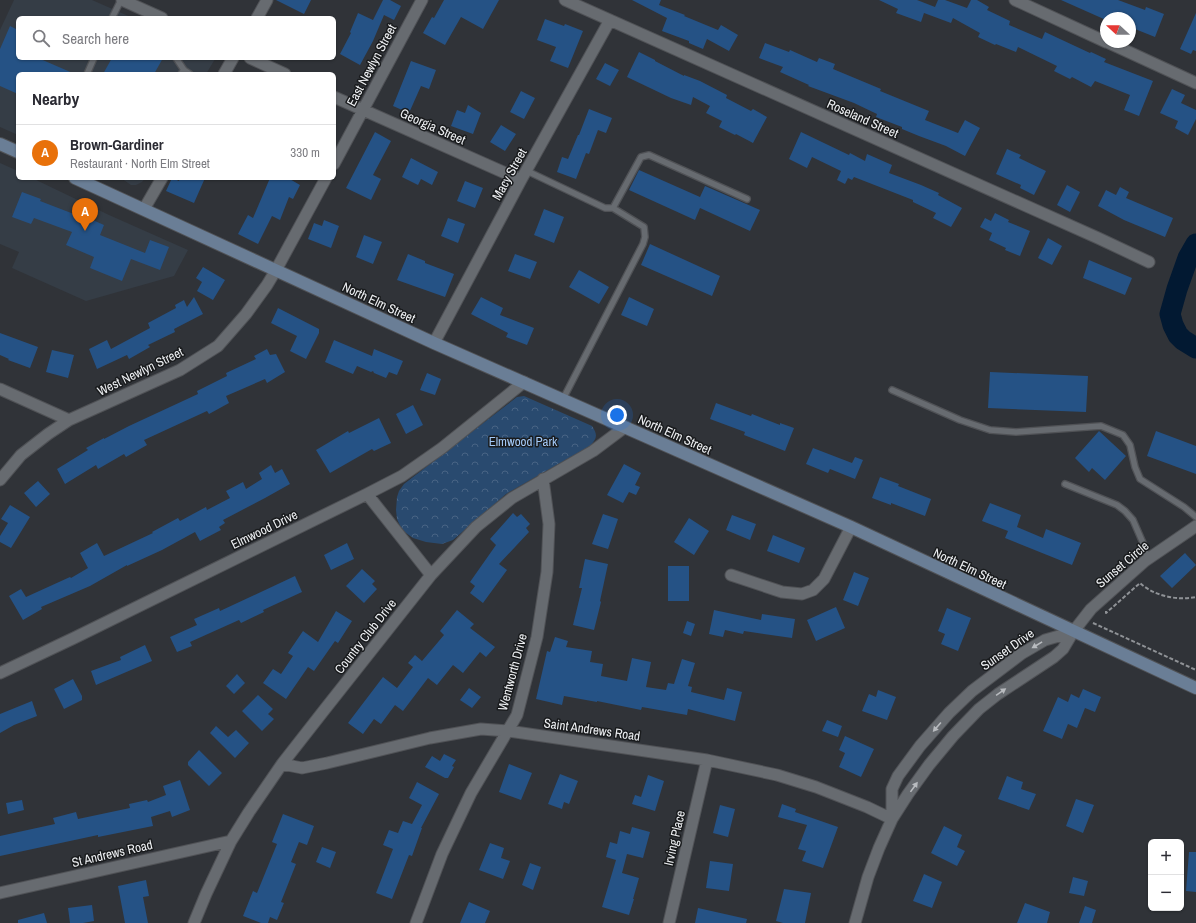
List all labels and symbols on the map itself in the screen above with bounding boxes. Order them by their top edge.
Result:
north arrow [1100,12,1136,48]
street label: East Newlyn Street [343,21,400,109]
street label: Roseland Street [824,95,901,142]
street label: Georgia Street [397,104,468,148]
street label: Macy Street [488,145,531,203]
pin: A [72,198,98,231]
street label: North Elm Street [339,278,418,327]
street label: West Newlyn Street [95,343,186,400]
your location [607,405,627,425]
street label: North Elm Street [635,411,714,458]
park label: Elmwood Park [489,433,558,450]
street label: Elmwood Drive [228,506,300,553]
street label: Sunset Circle [1092,537,1152,591]
street label: North Elm Street [930,544,1009,593]
street label: Country Club Drive [331,595,400,677]
street label: Sunset Drive [977,625,1037,674]
street label: Wentworth Drive [494,632,531,713]
one-way arrow [1031,641,1043,648]
one-way arrow [996,688,1007,696]
street label: Saint Andrews Road [543,714,641,745]
one-way arrow [932,722,941,732]
one-way arrow [909,781,918,792]
street label: Irving Place [660,809,689,867]
street label: St Andrews Road [70,836,154,871]

